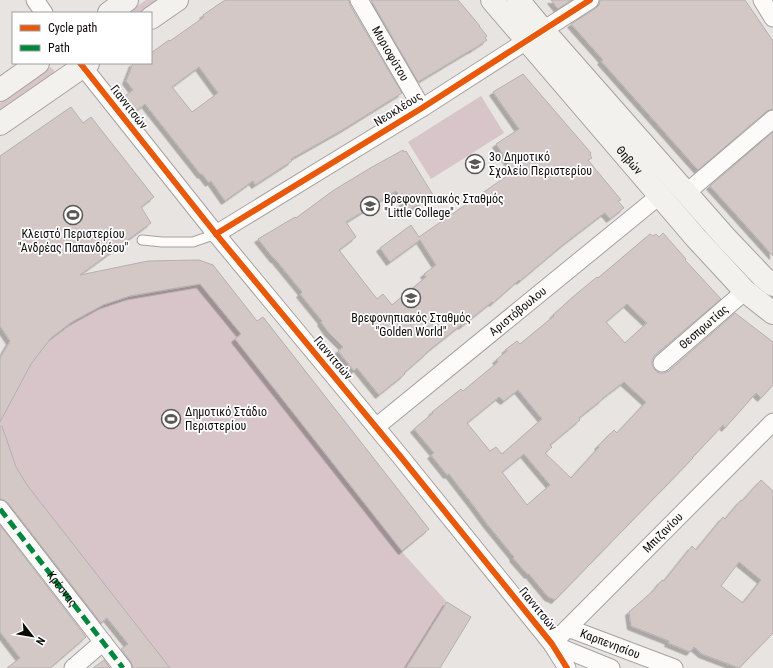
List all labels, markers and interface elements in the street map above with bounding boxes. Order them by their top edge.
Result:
legend [12,12,152,64]
text: Cycle path [48,21,98,35]
street label: Μυριοφύτου [369,24,412,84]
text: Path [48,41,70,55]
street label: Γιαννιτσών [107,82,151,132]
street label: Νεοκλέους [371,89,425,129]
street label: Θηβών [613,143,645,177]
place label: 3ο Δημοτικό Σχολείο Περιστερίου [489,150,592,178]
school or university icon: 3ο Δημοτικό Σχολείο Περιστερίου [464,153,486,175]
place label: Βρεφονηπιακός Σταθμός "Little College" [384,192,504,220]
school or university icon: Βρεφονηπιακός Σταθμός "Little College" [359,195,381,217]
sports icon: Κλειστό Περιστερίου "Ανδρέας Παπανδρέου" [62,204,84,226]
place label: Κλειστό Περιστερίου "Ανδρέας Παπανδρέου" [18,227,129,255]
street label: Αριστόβουλου [486,284,549,339]
school or university icon: Βρεφονηπιακός Σταθμός "Golden World" [400,287,422,309]
street label: Θεσπρωτίας [676,302,731,352]
place label: Βρεφονηπιακός Σταθμός "Golden World" [351,311,471,339]
street label: Γιαννιτσών [311,333,355,383]
place label: Δημοτικό Στάδιο Περιστερίου [185,405,267,433]
sports icon: Δημοτικό Στάδιο Περιστερίου [160,408,182,430]
street label: Μπιζανίου [640,510,686,556]
street label: Κρέσνας [44,568,80,610]
street label: Γιαννιτσών [516,584,560,634]
north arrow [12,616,52,656]
street label: Καρπενησίου [578,626,642,662]
text: N [33,635,47,647]

